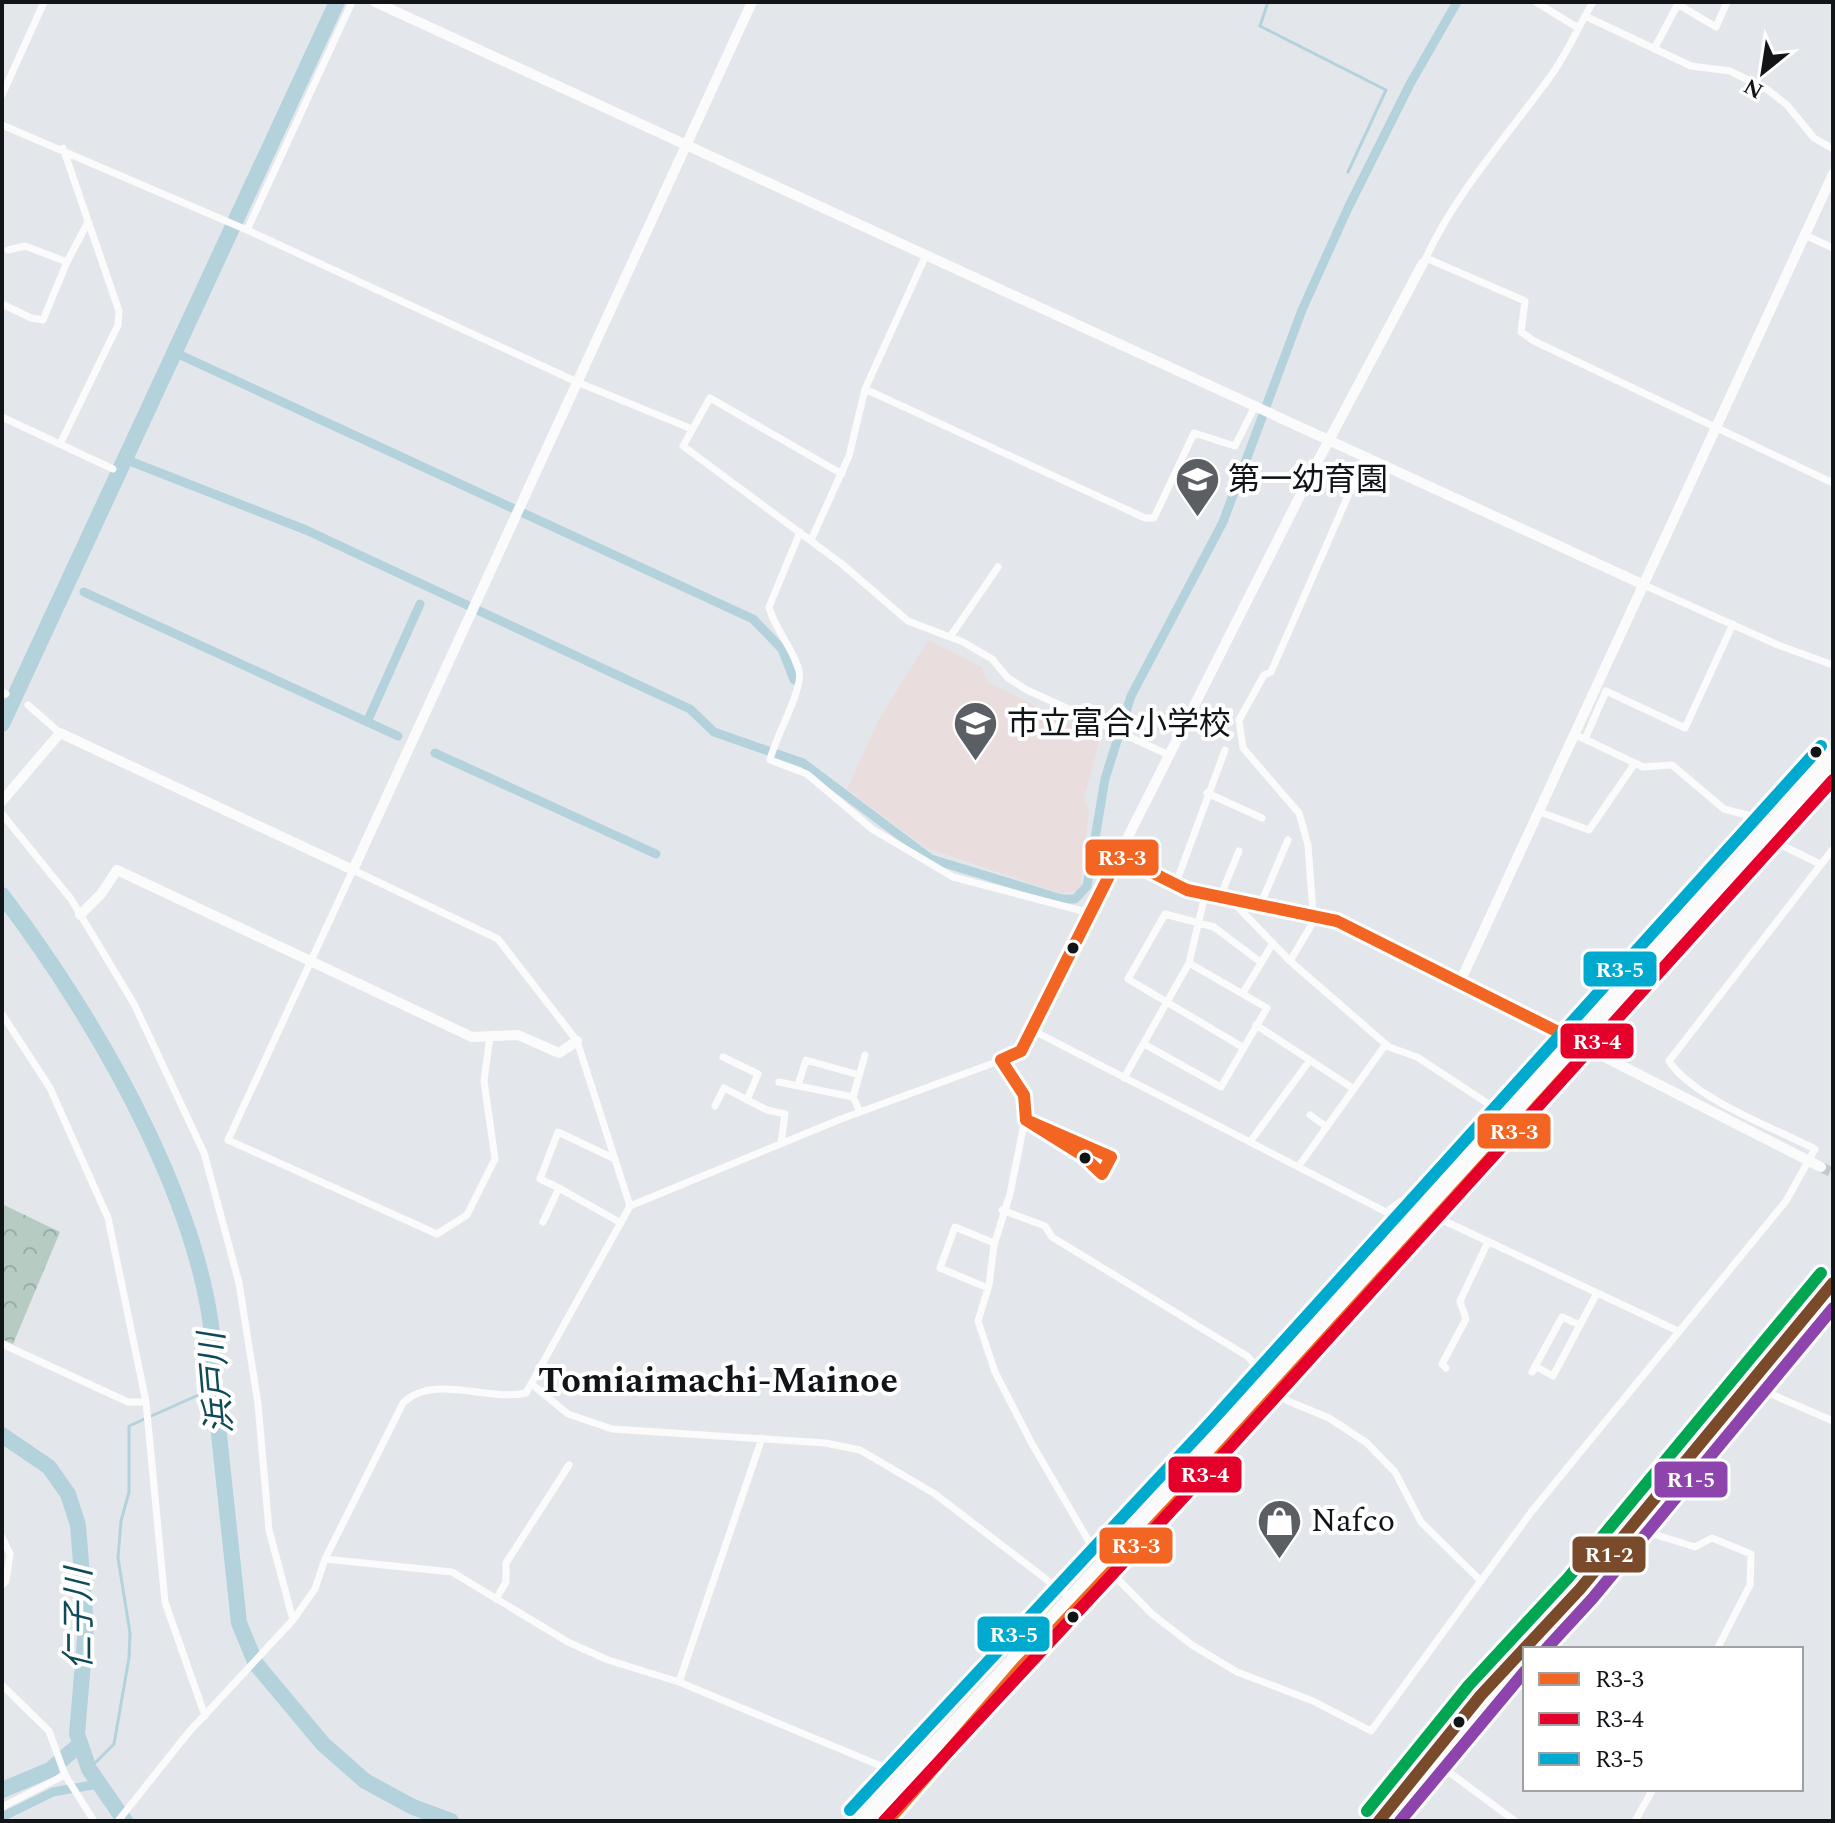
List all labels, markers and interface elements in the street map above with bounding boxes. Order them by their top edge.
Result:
north arrow [1723,32,1803,112]
text: N [1738,69,1770,107]
school or university icon: 第一幼育園 [1173,456,1221,519]
place label: 第一幼育園 [1228,456,1388,505]
school or university icon: 市立富合小学校 [952,700,1000,763]
place label: 市立富合小学校 [1007,700,1231,749]
unlabelled marker [1808,744,1824,760]
line badge: R3-3 [1084,838,1160,877]
text: R3-3 [1098,842,1146,875]
unlabelled marker [1065,940,1081,956]
line badge: R3-5 [1582,950,1658,988]
text: R3-5 [1596,954,1644,987]
line badge: R3-4 [1559,1022,1635,1060]
text: R3-4 [1573,1026,1622,1059]
line badge: R3-3 [1476,1112,1552,1150]
text: R3-3 [1490,1116,1538,1149]
unlabelled marker [1077,1150,1093,1166]
water label: 浜戸川 [186,1327,247,1436]
district label: Tomiaimachi-Mainoe [538,1354,898,1409]
line badge: R3-4 [1167,1455,1243,1494]
text: R3-4 [1181,1459,1230,1492]
line badge: R1-5 [1653,1460,1729,1499]
text: R1-5 [1667,1464,1715,1497]
shop icon: Nafco [1256,1497,1304,1560]
place label: Nafco [1311,1497,1395,1546]
line badge: R3-3 [1098,1526,1174,1565]
text: R3-3 [1112,1530,1160,1563]
line badge: R1-2 [1571,1535,1647,1574]
text: R1-2 [1585,1539,1633,1572]
water label: 仁子川 [54,1565,106,1670]
unlabelled marker [1065,1609,1081,1625]
line badge: R3-5 [976,1615,1051,1653]
text: R3-5 [990,1619,1038,1652]
legend [1523,1647,1803,1791]
text: R3-3 [1595,1662,1644,1698]
text: R3-4 [1595,1702,1644,1738]
unlabelled marker [1451,1714,1467,1730]
text: R3-5 [1595,1742,1644,1778]

